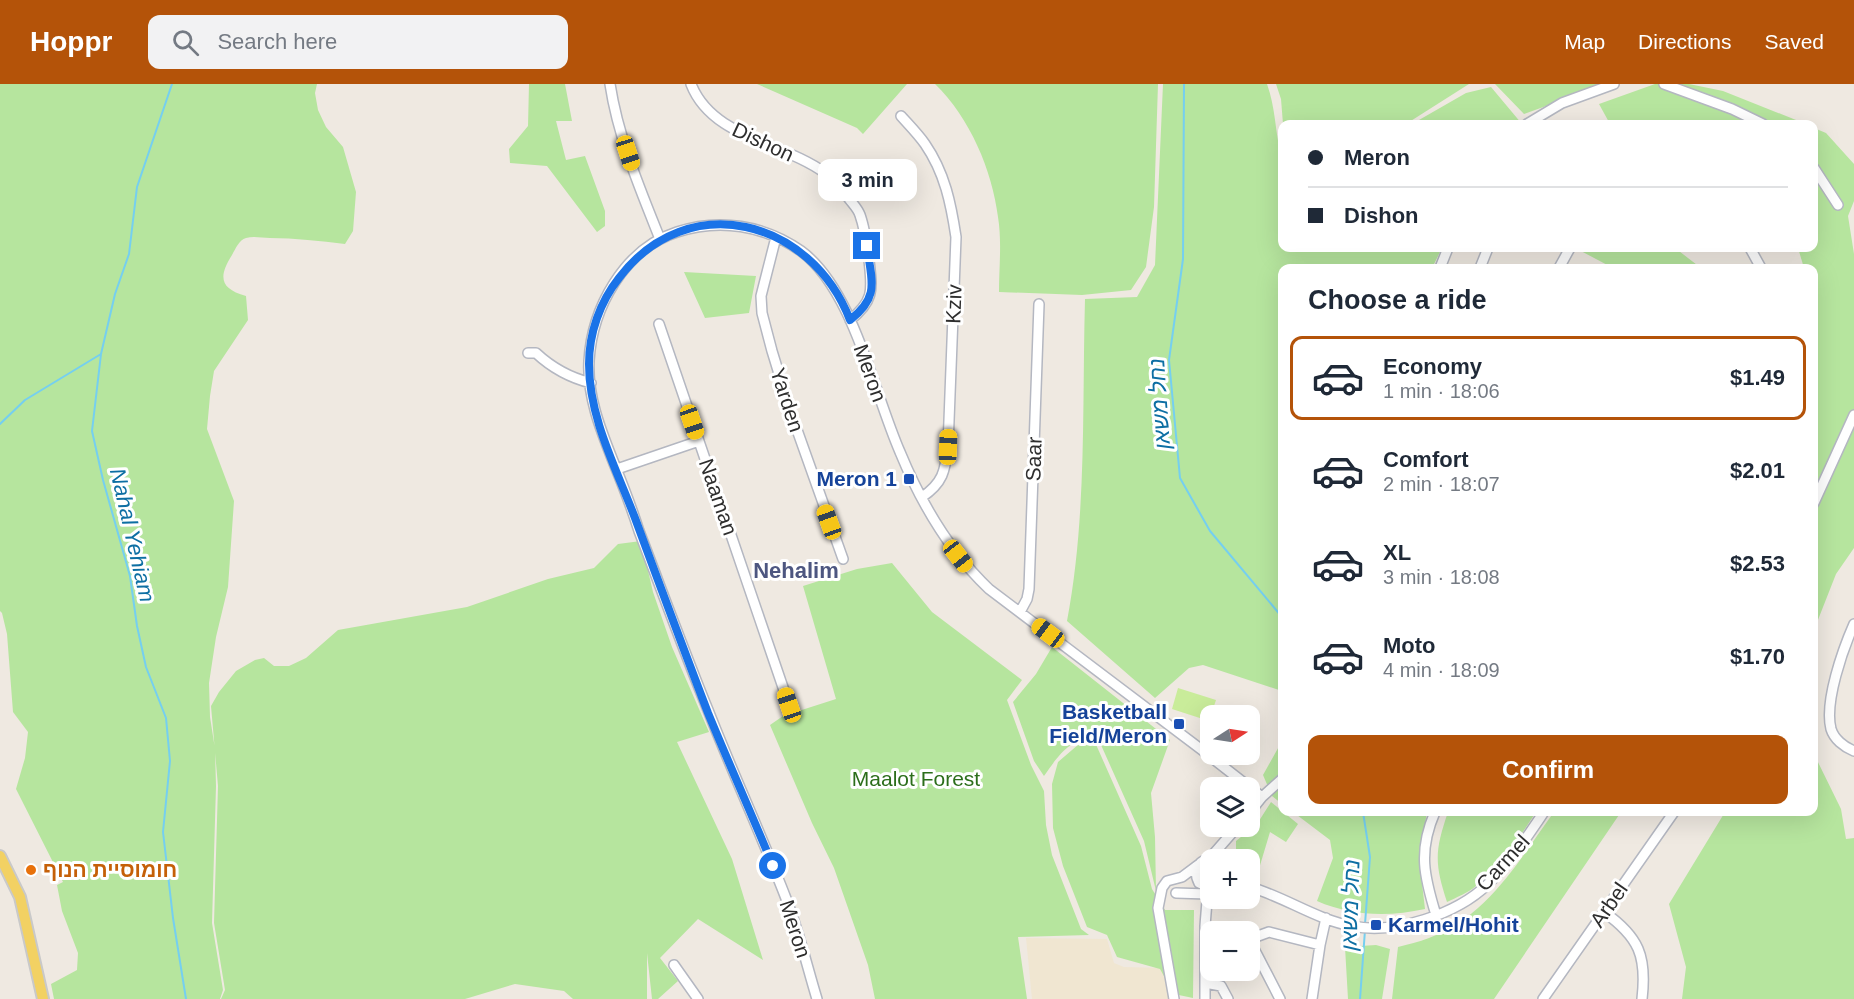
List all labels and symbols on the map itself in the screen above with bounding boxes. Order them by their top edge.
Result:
street label: Dishon [729,117,798,166]
car [614,133,642,173]
callout: 3 min [818,159,916,201]
route end [853,232,880,259]
street label: Kziv [941,283,966,324]
street label: Meron [849,341,891,405]
water label: נחל משאן [1144,358,1175,451]
street label: Yarden [766,365,809,435]
car [678,402,706,442]
car [938,429,958,465]
street label: Saar [1021,436,1046,482]
street label: Naaman [695,456,742,538]
water label: Nahal Yehiam [105,466,160,604]
place label: Meron 1 [816,467,897,490]
marker: Meron 1 [902,472,916,486]
car [814,502,844,542]
car [940,536,976,576]
district label: Nehalim [753,558,839,583]
car [1028,615,1068,651]
car [775,685,803,725]
place label: Basketball Field/Meron [1049,700,1167,747]
north arrow [1200,705,1260,765]
marker: Basketball Field/Meron [1172,717,1186,731]
park label: Maalot Forest [852,767,980,790]
street label: Carmel [1471,830,1534,896]
route start [759,852,786,879]
place label: חומוסיית הנוף [43,858,177,881]
water label: נחל משאן [1336,859,1365,952]
marker: חומוסיית הנוף [24,863,38,877]
street label: Arbel [1585,878,1632,931]
street label: Meron [775,897,816,961]
place label: Karmel/Hohit [1388,913,1519,936]
marker: Karmel/Hohit [1369,918,1383,932]

